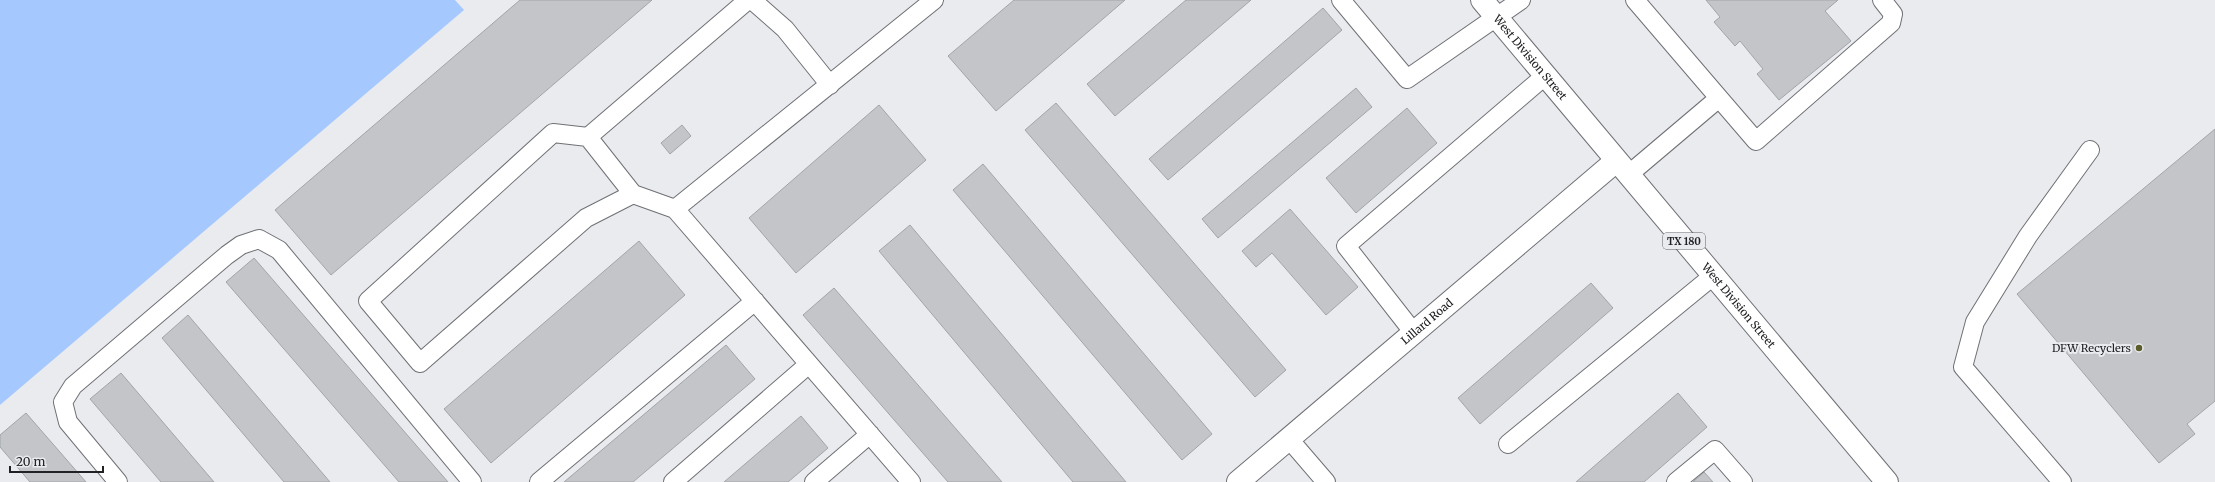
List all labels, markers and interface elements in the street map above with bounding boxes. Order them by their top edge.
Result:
street label: West Division Street [1490,11,1570,103]
road number: TX 180 [1663,233,1705,249]
street label: West Division Street [1698,259,1779,351]
street label: Lillard Road [1398,295,1456,347]
place label: DFW Recyclers [2052,341,2131,355]
marker: DFW Recyclers [2134,343,2144,353]
scale bar [10,448,103,474]
text: 20 m [16,454,45,469]

